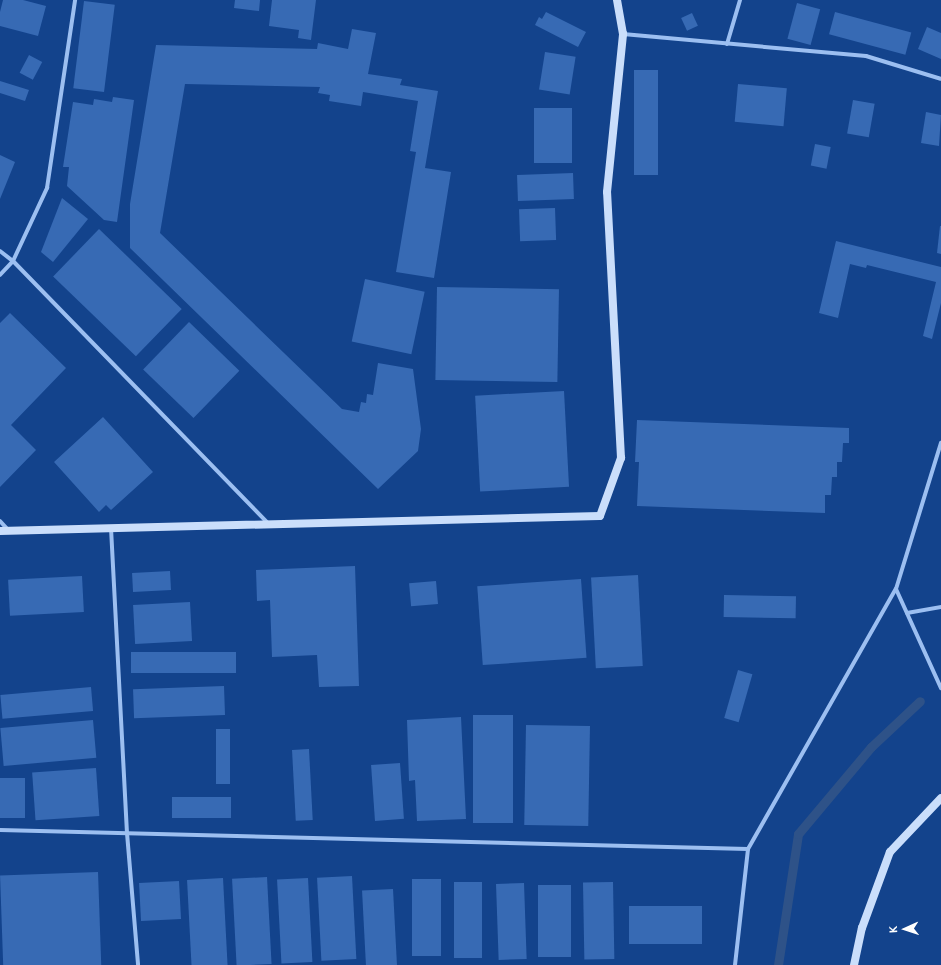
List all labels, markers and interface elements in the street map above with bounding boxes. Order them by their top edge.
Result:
north arrow [885,909,925,949]
text: K [887,926,899,934]

